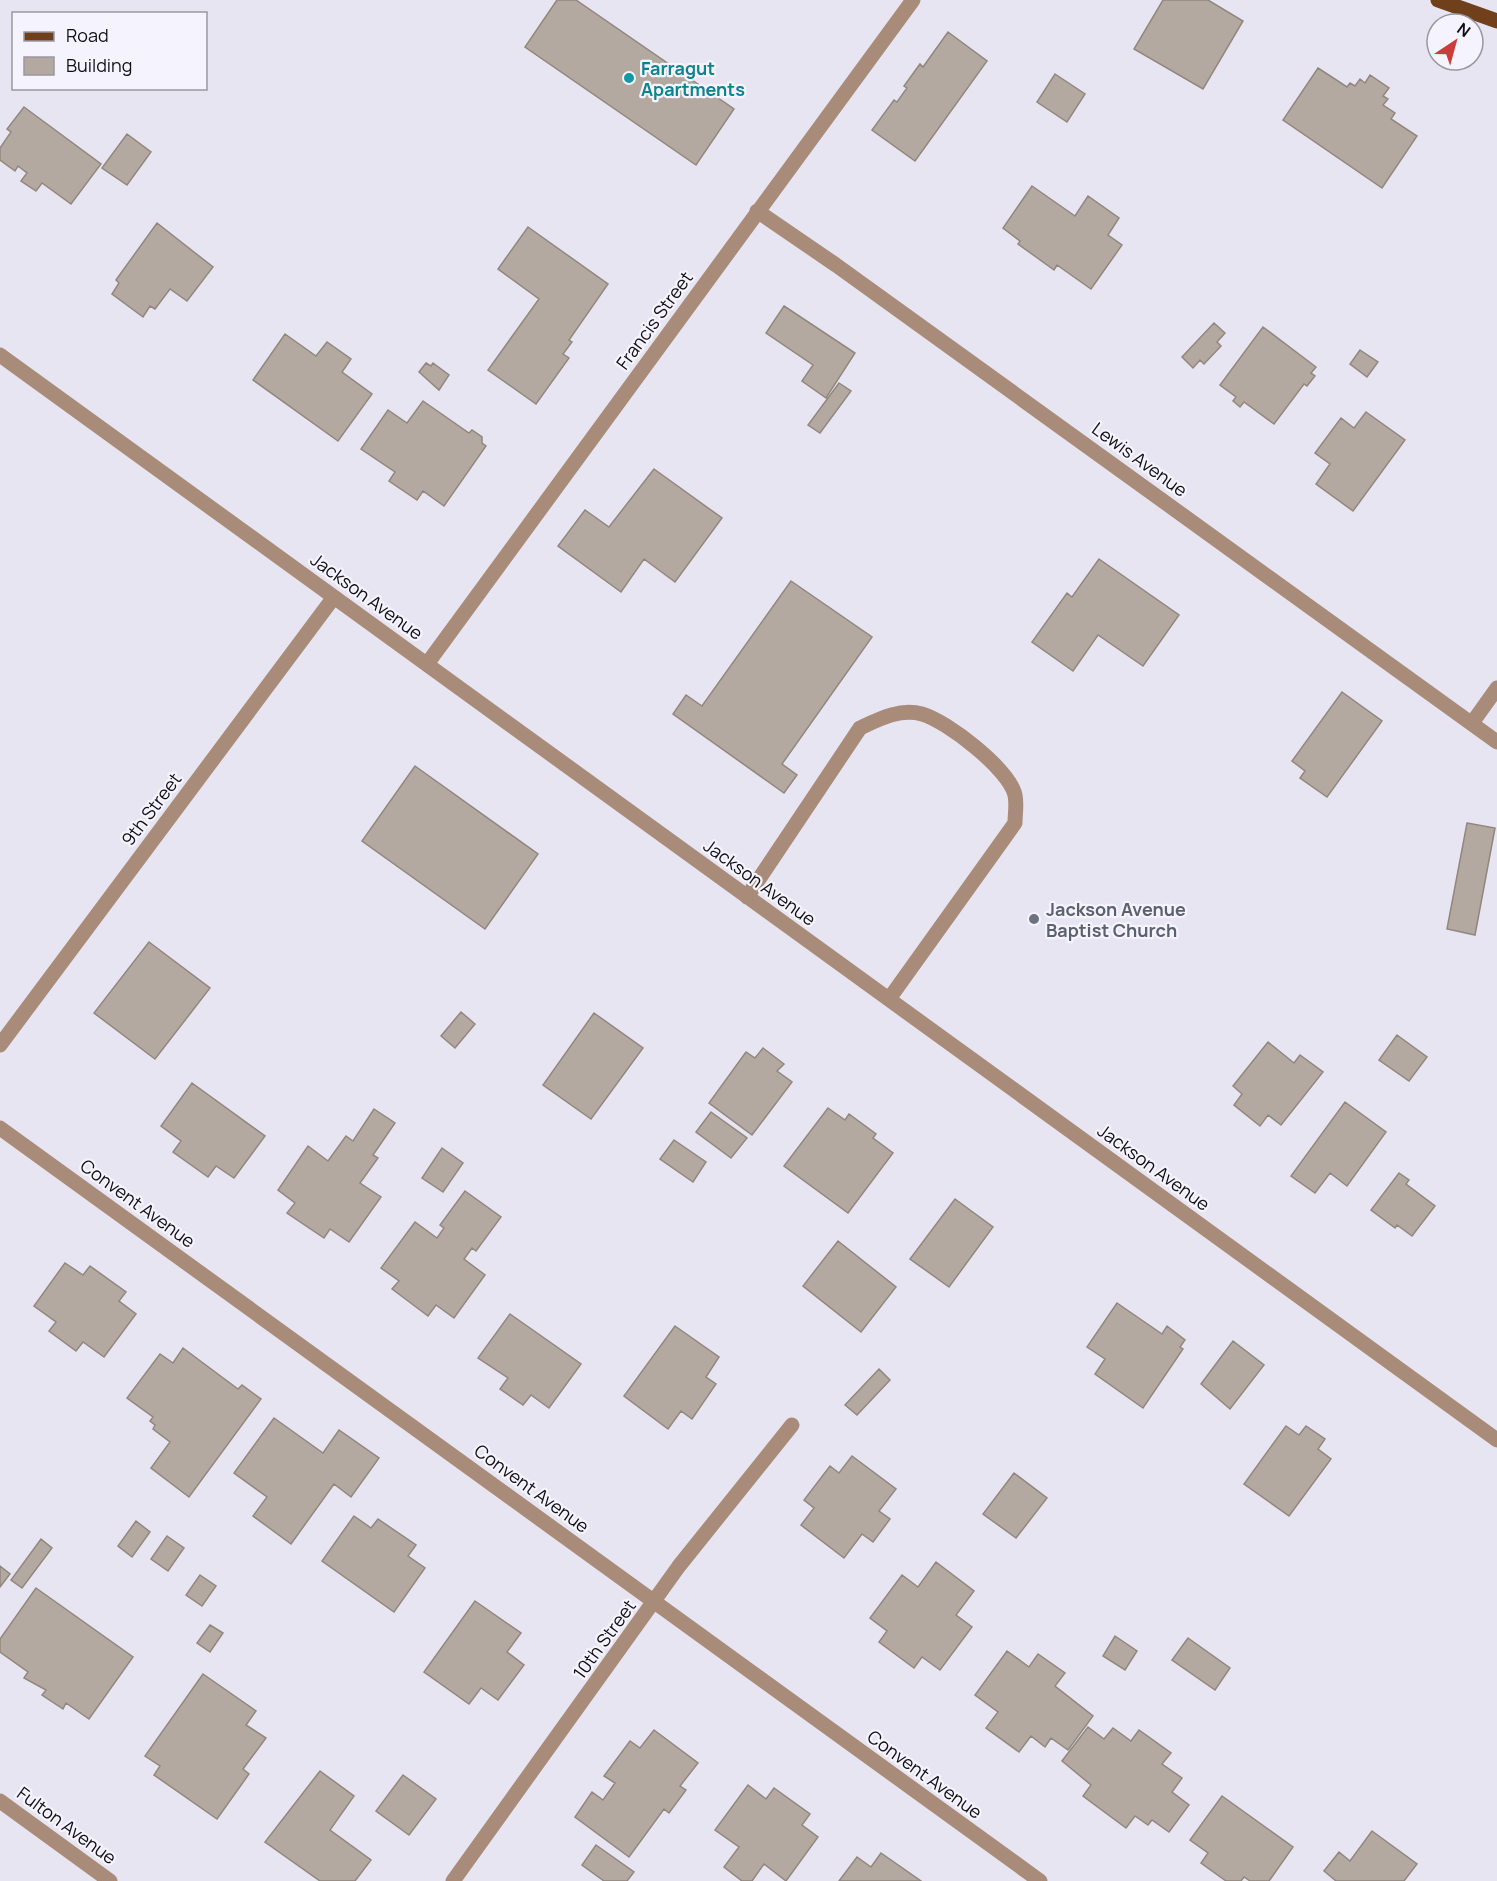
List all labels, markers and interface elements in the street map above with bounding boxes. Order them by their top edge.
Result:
legend [12,12,207,90]
north arrow [1425,12,1485,72]
text: N [1453,18,1475,42]
text: Road [66,23,109,47]
text: Building [66,53,132,77]
place label: Farragut Apartments [641,56,745,101]
marker: Farragut Apartments [622,71,636,85]
street label: Francis Street [610,266,698,374]
street label: Lewis Avenue [1088,416,1192,502]
street label: Jackson Avenue [306,547,428,645]
street label: 9th Street [116,768,186,850]
street label: Jackson Avenue [699,833,821,931]
place label: Jackson Avenue Baptist Church [1046,897,1186,942]
marker: Jackson Avenue Baptist Church [1027,912,1041,926]
street label: Jackson Avenue [1093,1118,1215,1216]
street label: Convent Avenue [76,1153,200,1253]
street label: Convent Avenue [470,1438,594,1538]
street label: 10th Street [567,1595,641,1683]
street label: Convent Avenue [863,1724,987,1824]
street label: Fulton Avenue [12,1781,122,1869]

